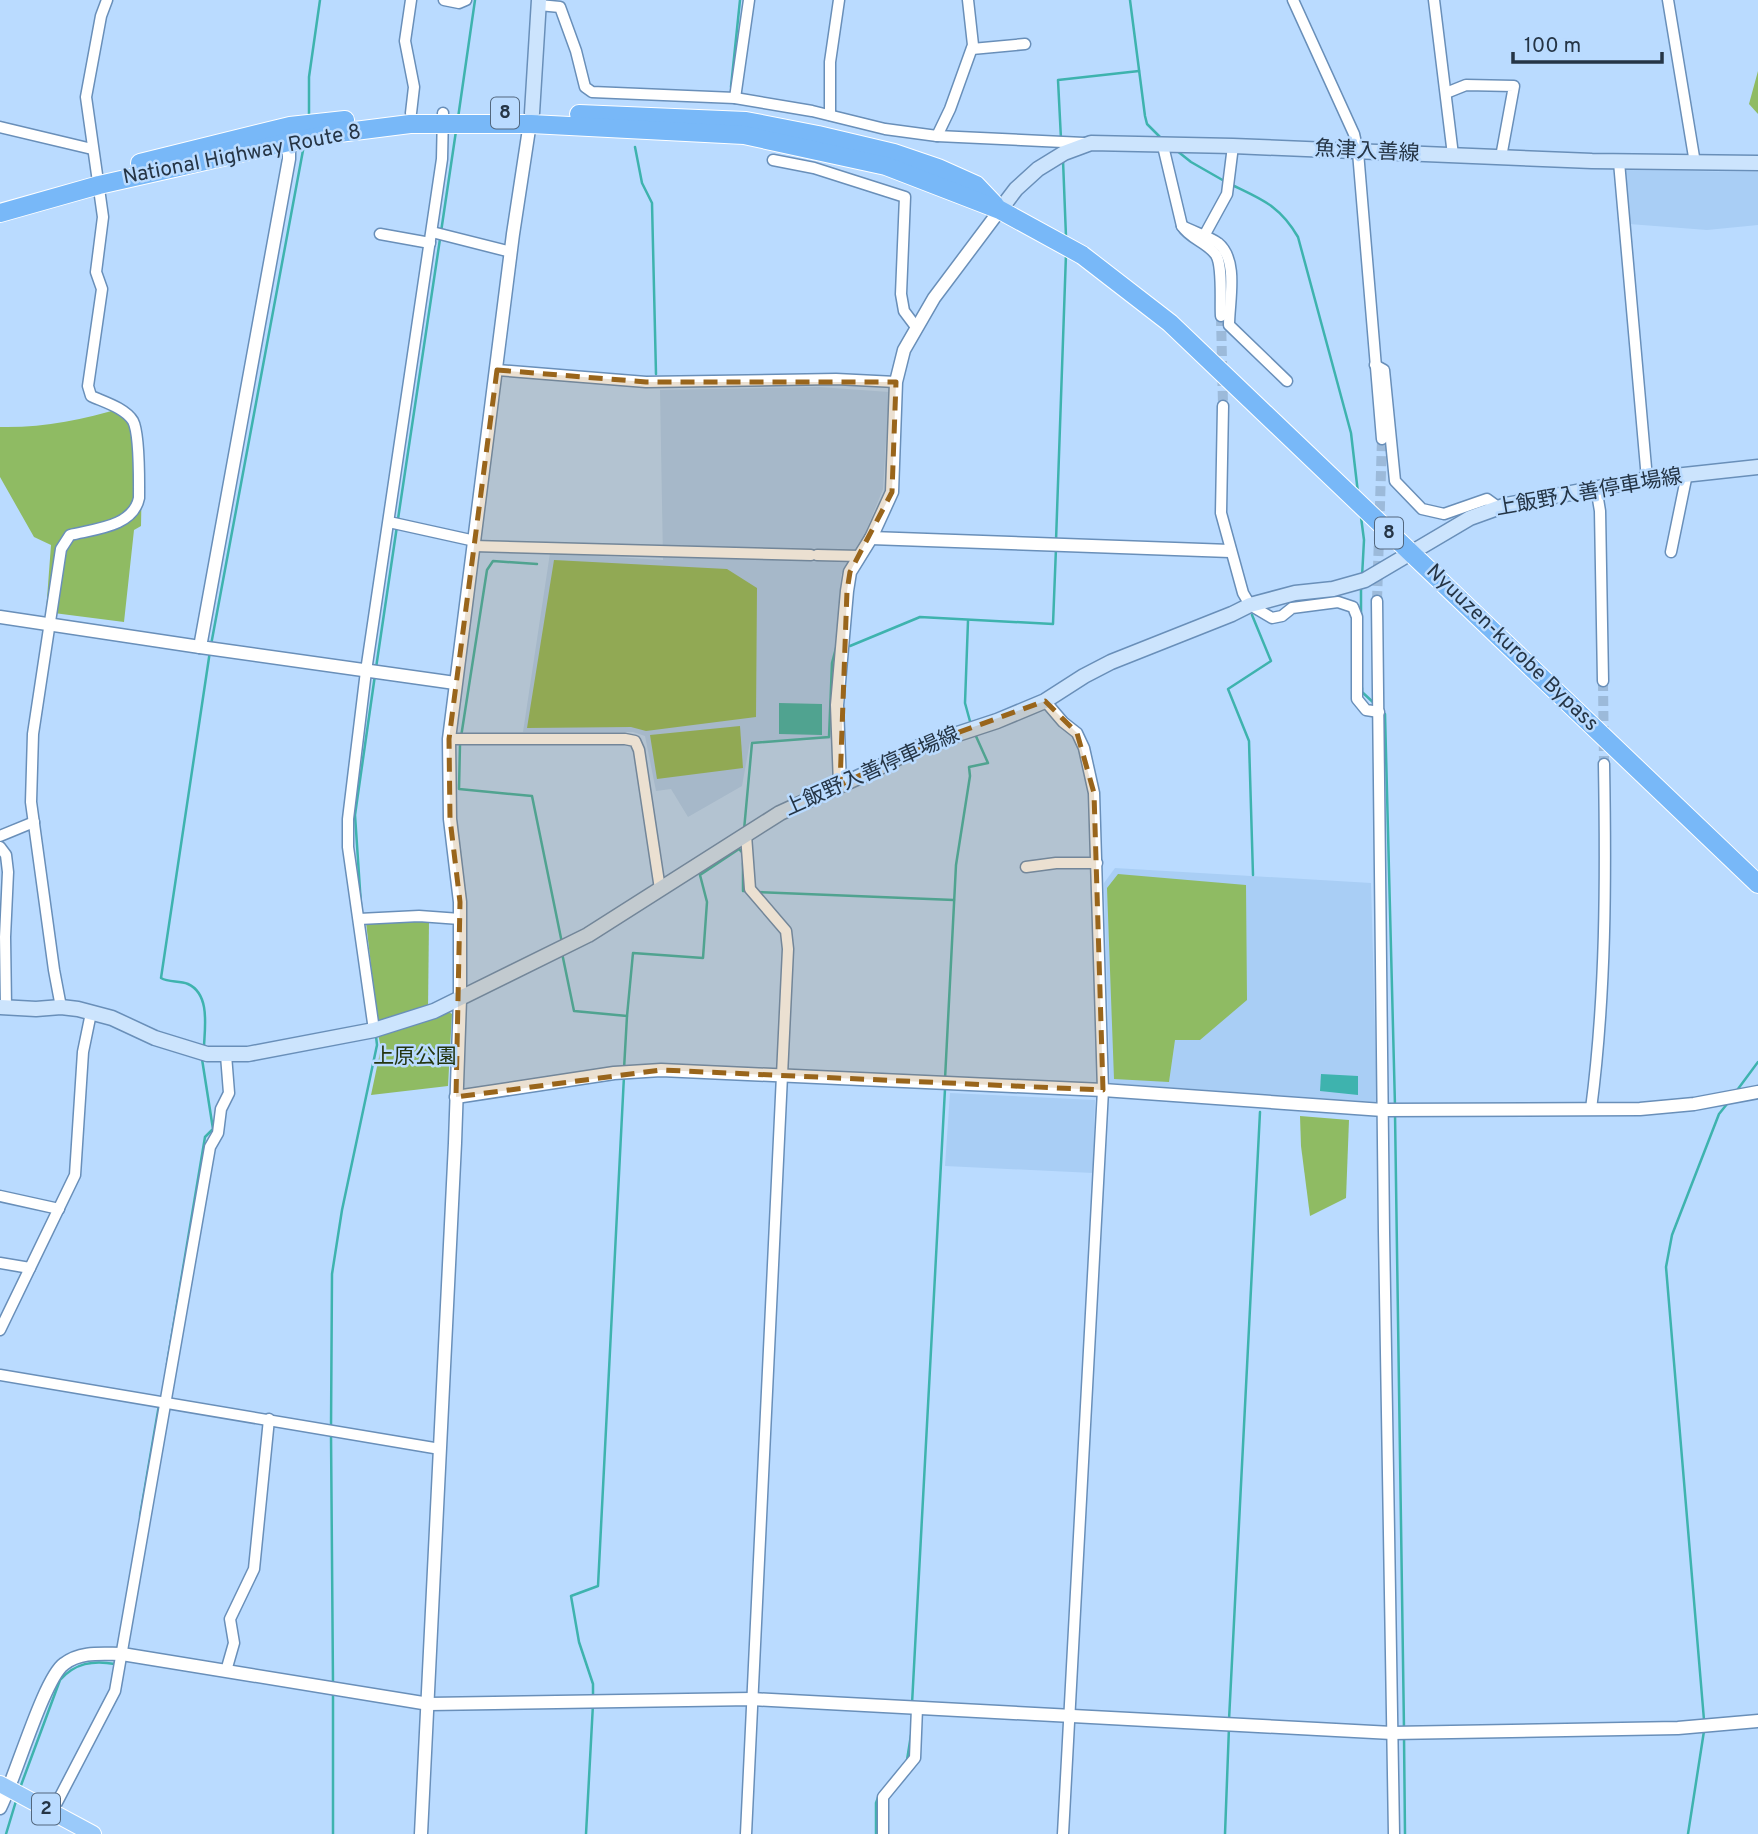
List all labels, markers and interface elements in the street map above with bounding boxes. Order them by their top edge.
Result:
scale bar [1513,21,1662,65]
text: 100 m [1524,33,1581,60]
road number: 8 [491,97,519,128]
street label: National Highway Route 8 [121,119,363,191]
street label: 魚津入善線 [1314,136,1420,168]
street label: 上飯野入善停車場線 [1494,463,1684,523]
road number: 8 [1375,518,1403,548]
street label: Nyuuzen-kurobe Bypass [1420,559,1604,737]
street label: 上飯野入善停車場線 [780,721,964,823]
park label: 上原公園 [373,1044,457,1071]
road number: 2 [32,1794,60,1825]

